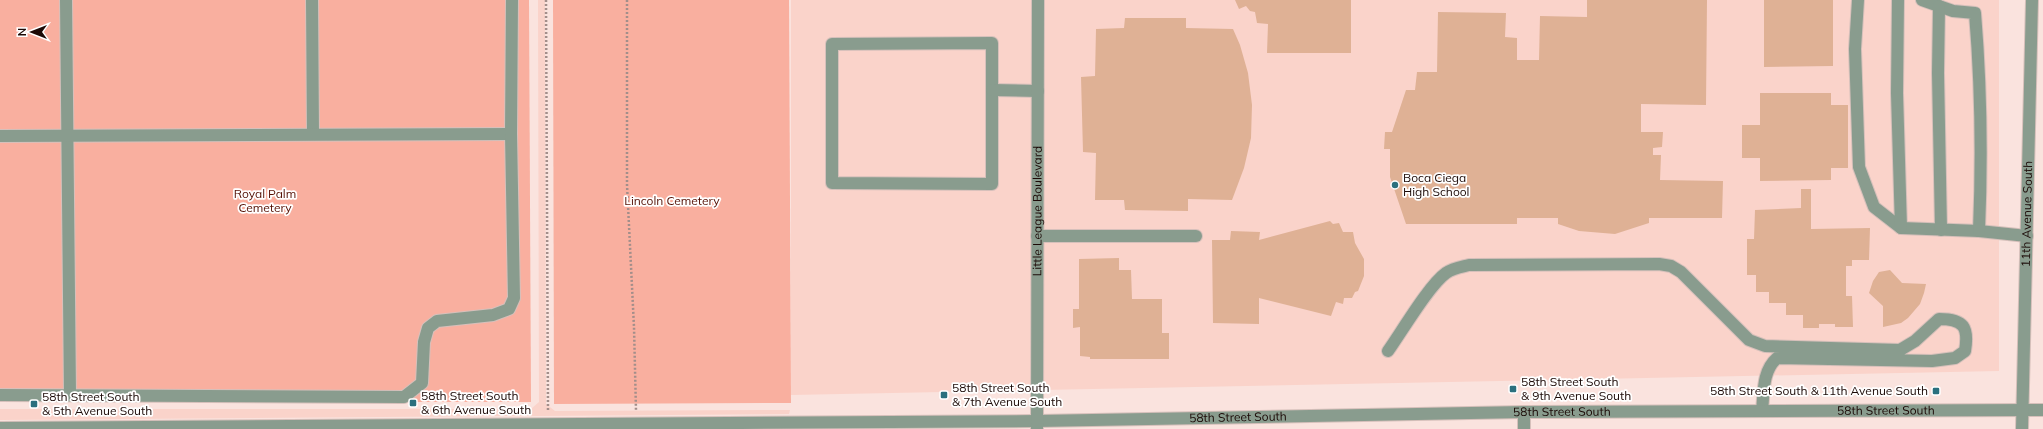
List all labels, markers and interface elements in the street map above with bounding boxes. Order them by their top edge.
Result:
north arrow [12,12,52,52]
text: N [15,28,29,36]
street label: Little League Boulevard [1029,146,1045,276]
street label: 11th Avenue South [2018,161,2035,267]
place label: Boca Ciega High School [1403,170,1469,199]
marker: Boca Ciega High School [1390,180,1400,190]
park label: Royal Palm Cemetery [234,186,296,215]
park label: Lincoln Cemetery [624,193,720,208]
place label: 58th Street South & 9th Avenue South [1521,374,1631,403]
place label: 58th Street South & 7th Avenue South [952,380,1062,409]
place label: 58th Street South & 11th Avenue South [1710,383,1928,398]
marker: 58th Street South & 9th Avenue South [1508,384,1518,394]
marker: 58th Street South & 11th Avenue South [1931,386,1941,396]
place label: 58th Street South & 6th Avenue South [421,388,531,417]
place label: 58th Street South & 5th Avenue South [42,389,152,418]
marker: 58th Street South & 7th Avenue South [939,390,949,400]
marker: 58th Street South & 6th Avenue South [408,398,418,408]
marker: 58th Street South & 5th Avenue South [29,399,39,409]
street label: 58th Street South [1837,402,1935,418]
street label: 58th Street South [1513,404,1611,419]
street label: 58th Street South [1189,408,1287,425]

